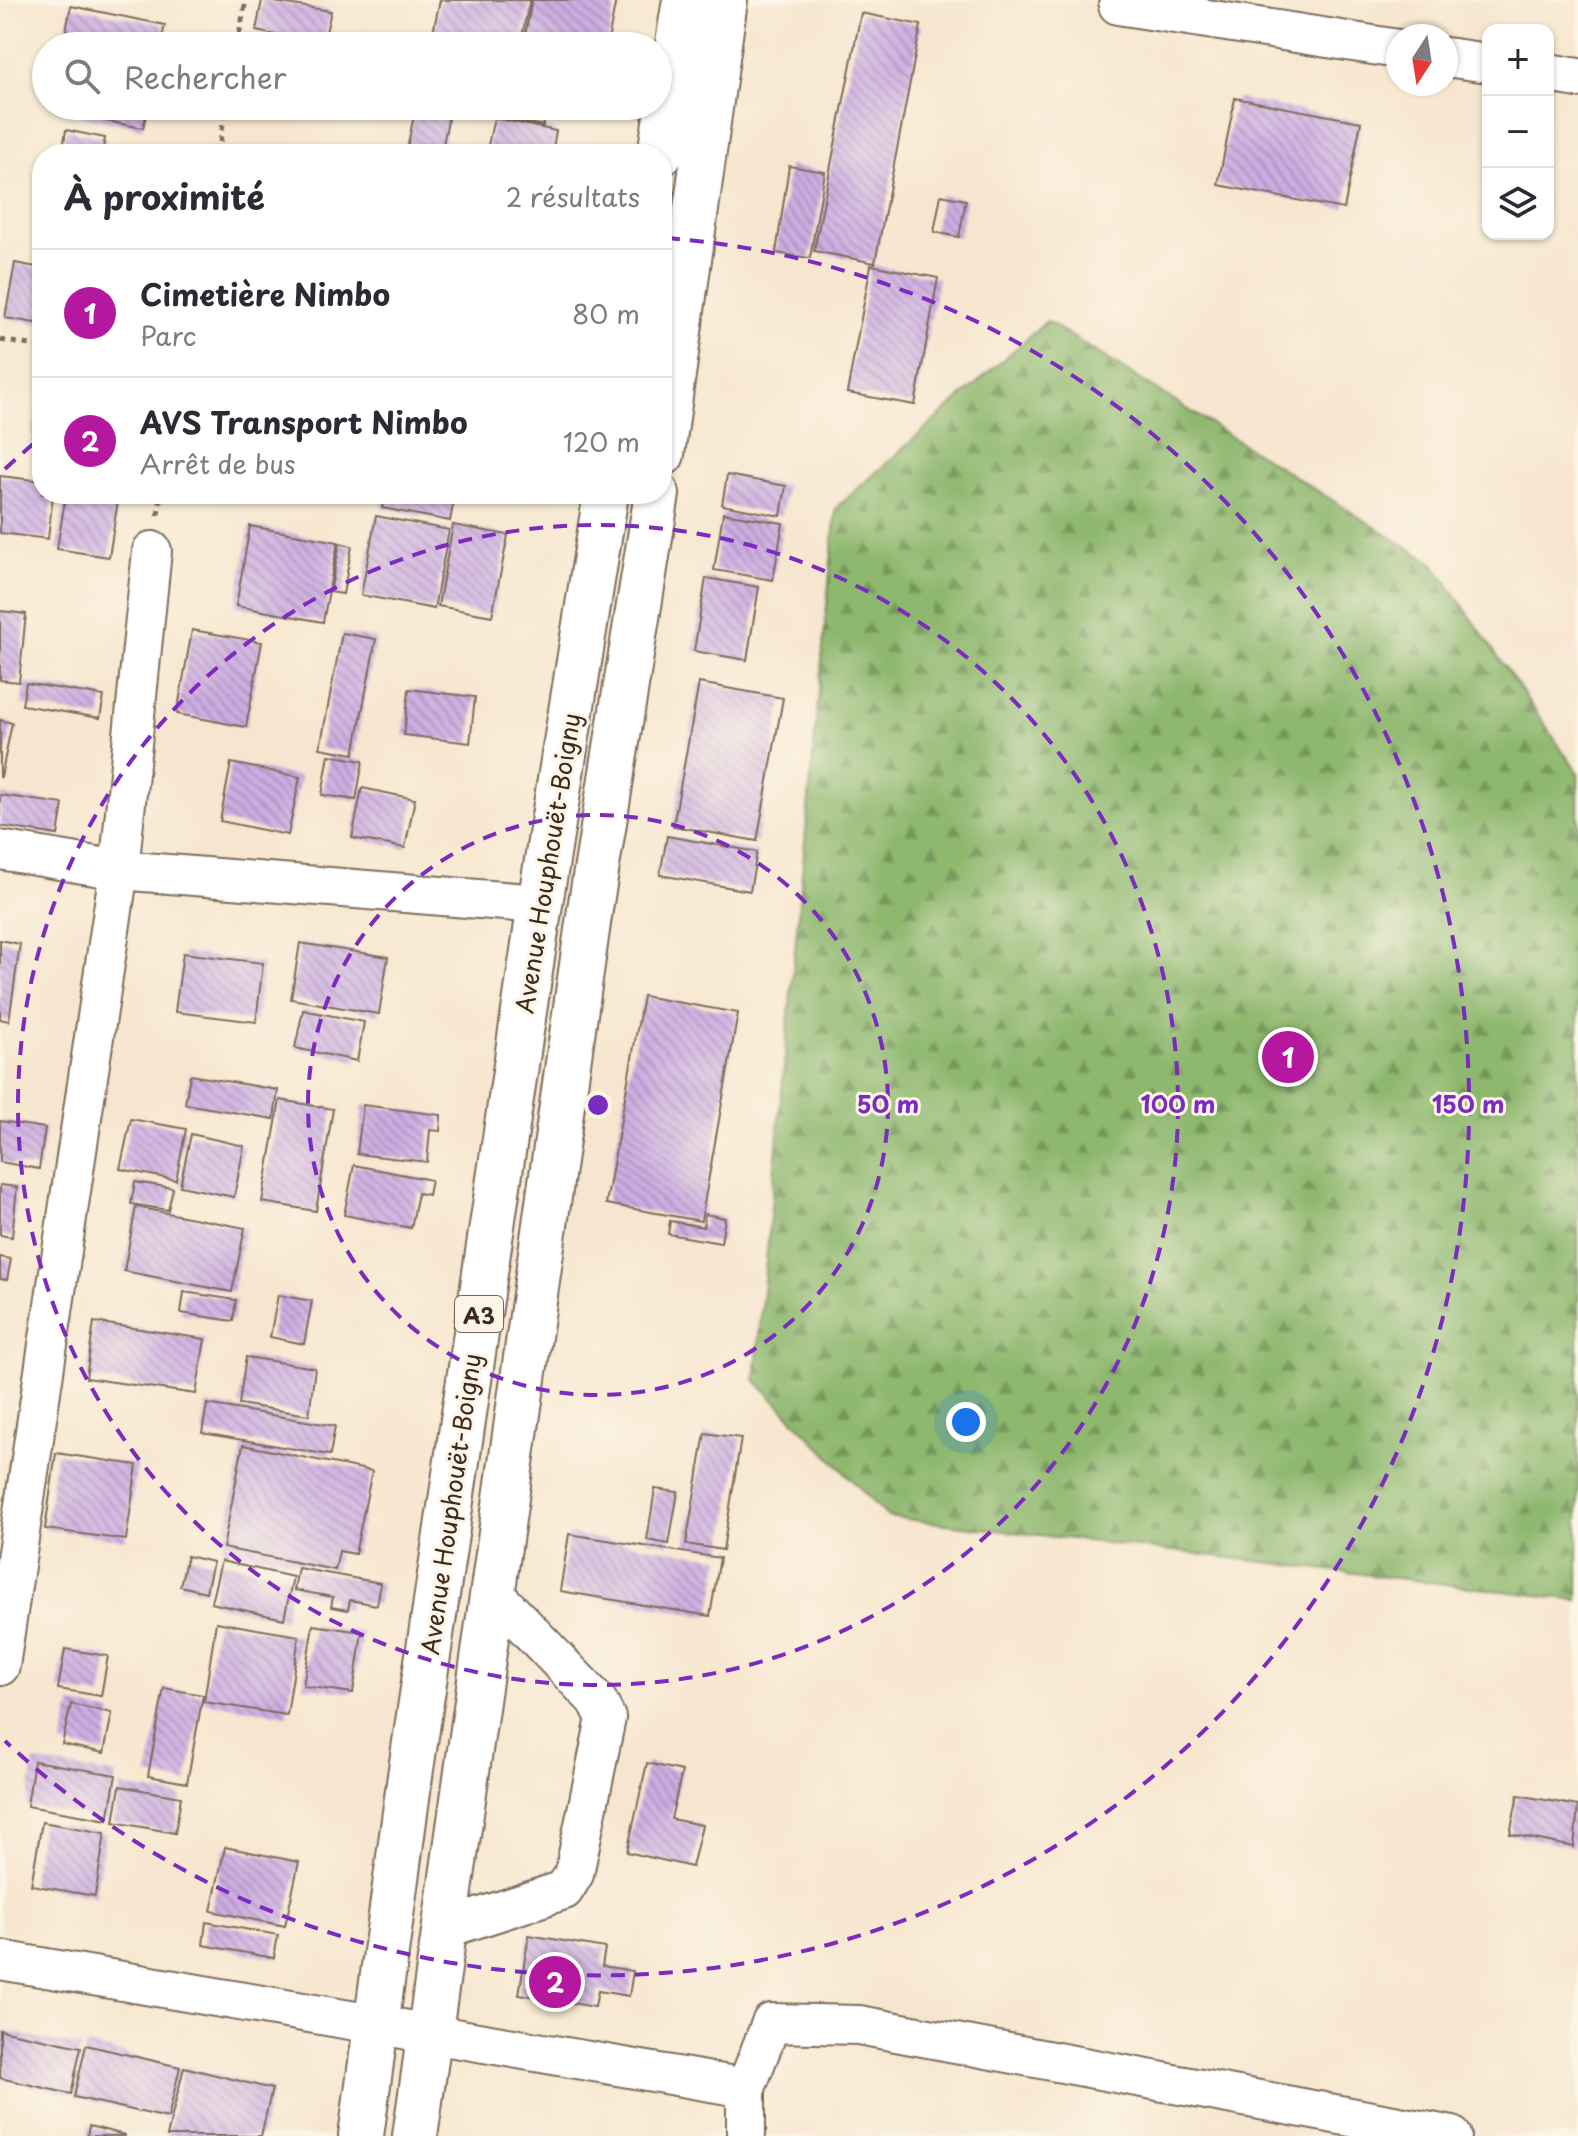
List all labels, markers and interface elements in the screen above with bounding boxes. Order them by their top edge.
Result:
north arrow [1386,24,1458,96]
map controls [1482,24,1554,240]
button: + [1482,24,1554,96]
search box [32,32,672,120]
icon: search [60,54,104,98]
text: Rechercher [124,54,287,99]
button: − [1482,96,1554,168]
button: layers [1482,168,1554,240]
text: À proximité [64,170,265,222]
text: 2 résultats [506,177,640,216]
text: Cimetière Nimbo [140,271,390,316]
text: 1 [84,294,96,333]
text: 80 m [572,294,640,333]
text: Parc [140,316,196,355]
text: AVS Transport Nimbo [140,399,468,444]
text: 2 [81,422,99,461]
text: 120 m [563,422,640,461]
text: Arrêt de bus [140,444,296,483]
street label: Avenue Houphouët-Boigny [505,710,589,1016]
pin: 1 [1262,1027,1314,1087]
text: 50 m [857,1085,919,1121]
text: 100 m [1141,1085,1215,1121]
text: 150 m [1432,1085,1504,1121]
centre of rings [584,1091,612,1119]
road number: A3 [455,1296,503,1332]
street label: Avenue Houphouët-Boigny [411,1351,489,1657]
your location [946,1402,986,1442]
pin: 2 [529,1952,581,2012]

